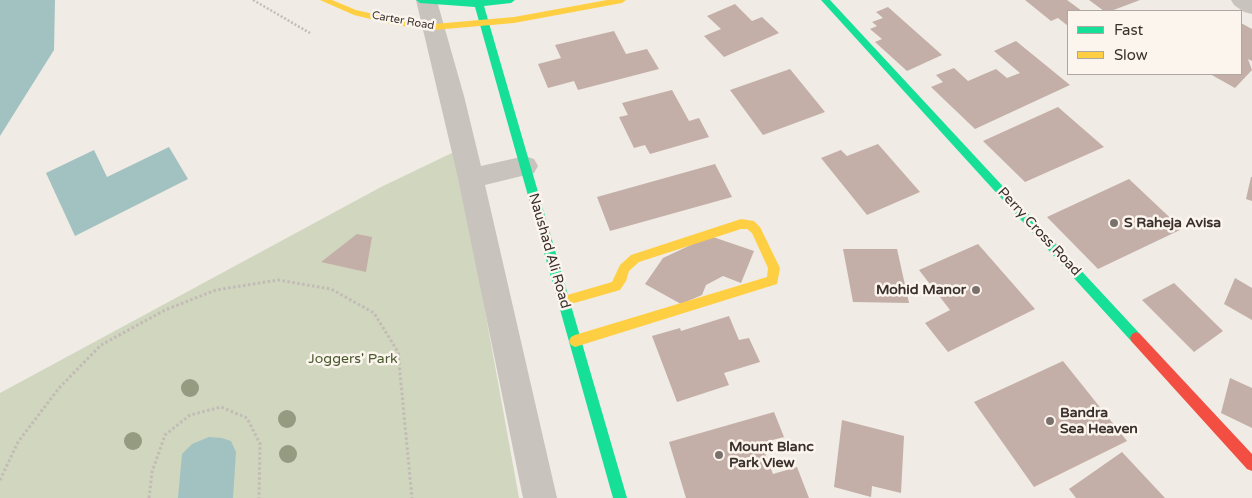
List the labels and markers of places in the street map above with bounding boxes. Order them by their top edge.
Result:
place label: S Raheja Avisa [1124,215,1221,231]
marker: S Raheja Avisa [1108,217,1120,229]
place label: Mohid Manor [876,282,966,298]
marker: Mohid Manor [970,284,982,296]
place label: Bandra Sea Heaven [1060,405,1138,438]
marker: Bandra Sea Heaven [1044,415,1056,427]
place label: Mount Blanc Park View [729,439,814,472]
marker: Mount Blanc Park View [713,449,725,461]

